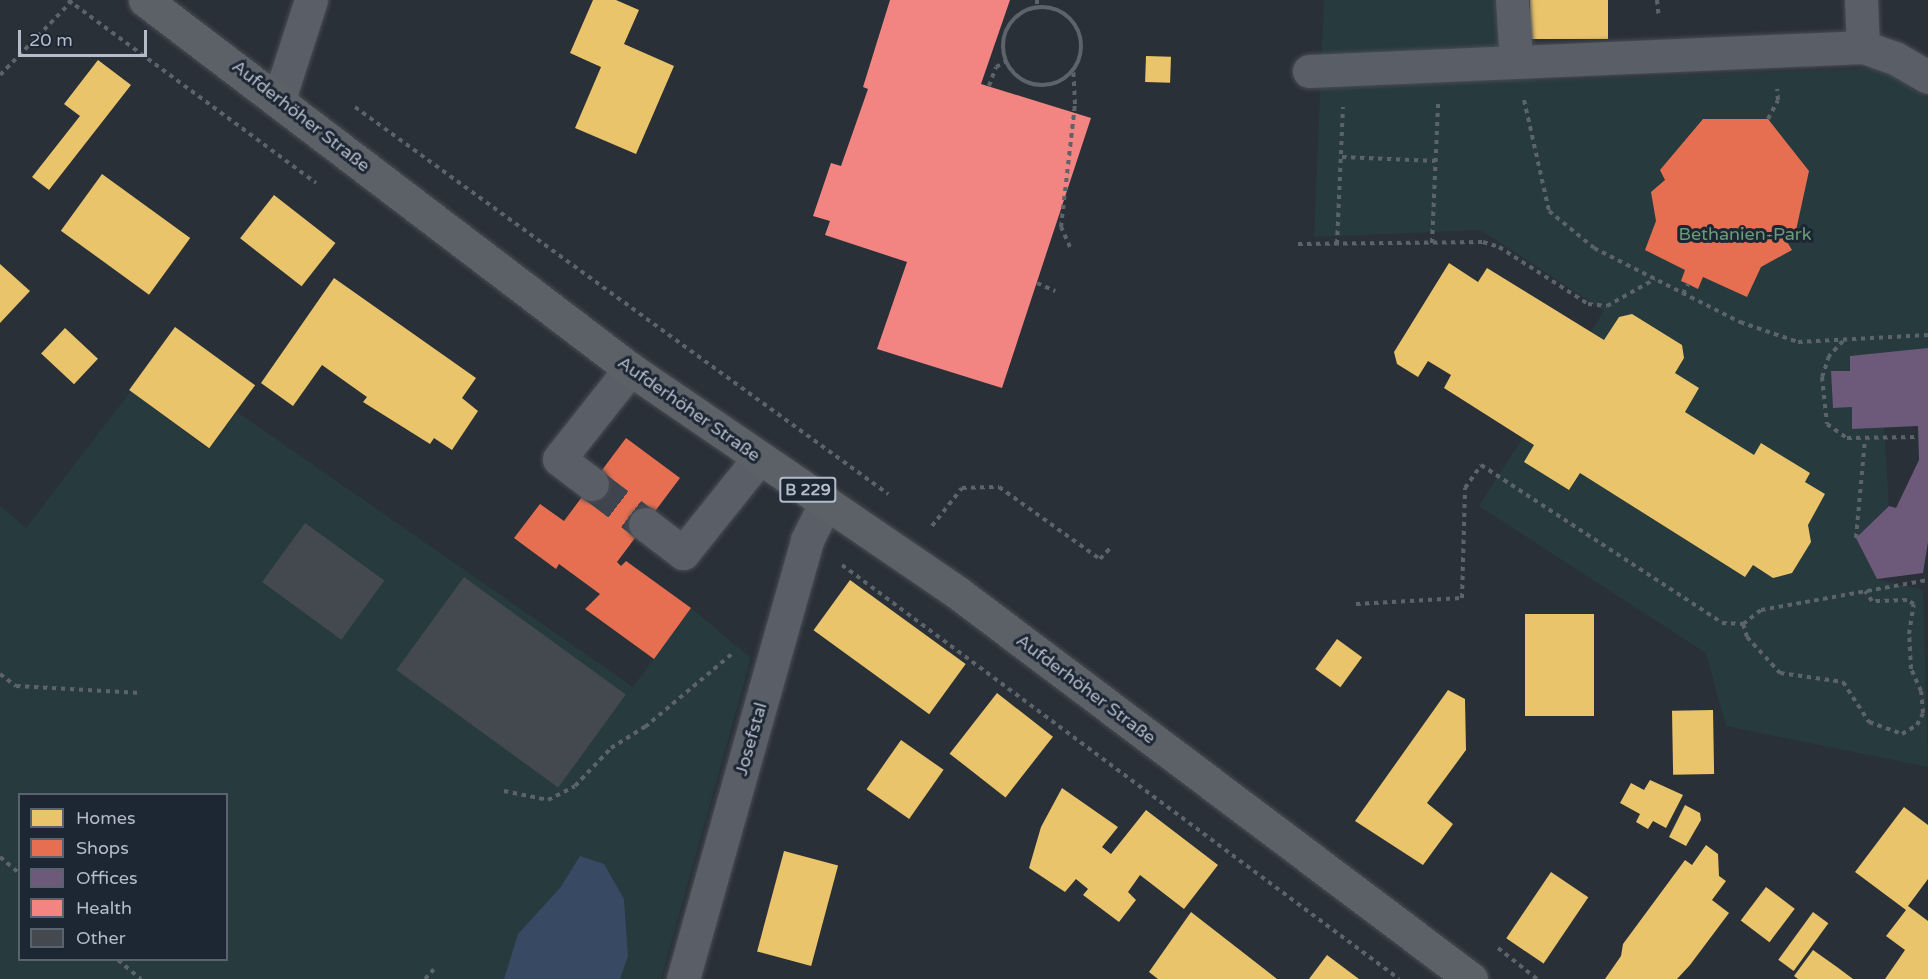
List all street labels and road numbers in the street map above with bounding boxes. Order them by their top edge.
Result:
street label: Aufderhöher Straße [228,55,374,177]
street label: Aufderhöher Straße [613,352,765,466]
road number: B 229 [778,477,838,503]
street label: Aufderhöher Straße [1012,629,1160,749]
street label: Josefstal [730,700,772,778]

